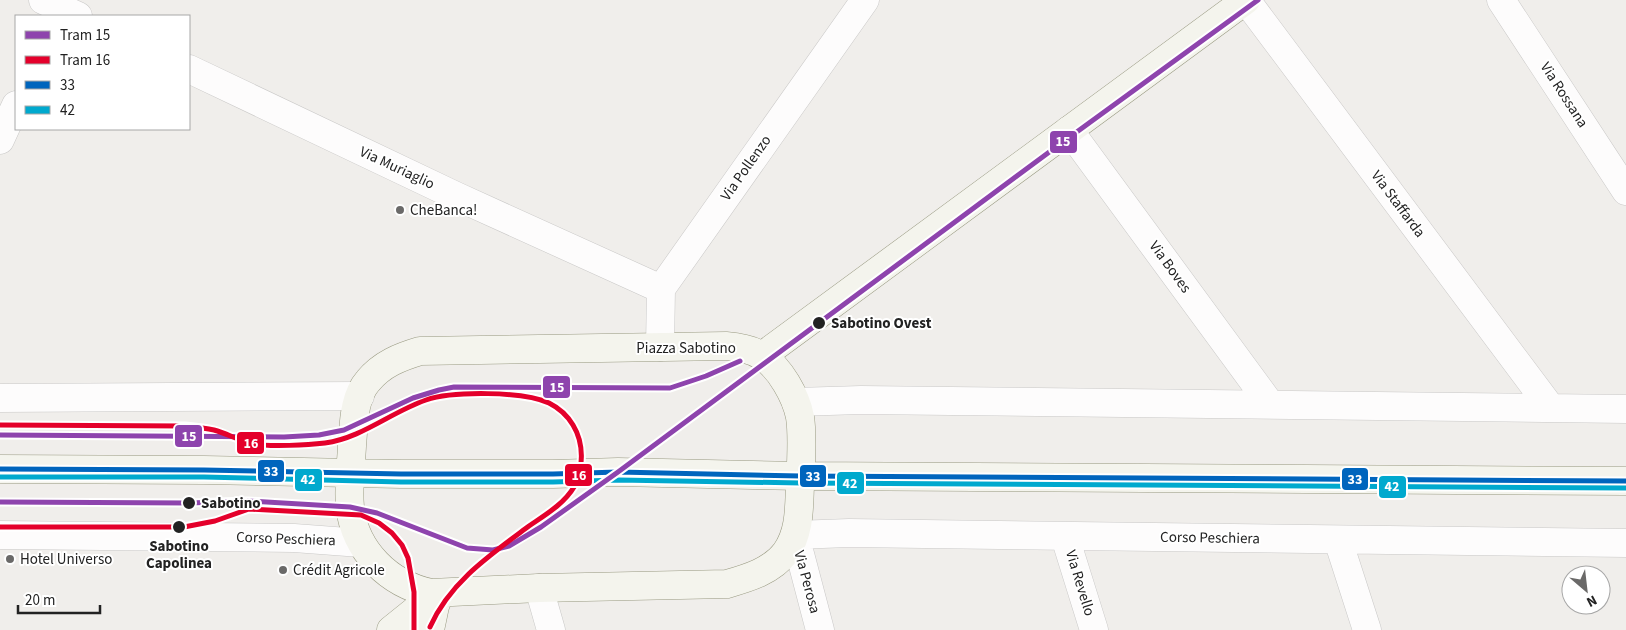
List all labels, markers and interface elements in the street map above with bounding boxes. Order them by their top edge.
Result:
legend [15,15,190,130]
text: Tram 15 [60,25,110,46]
text: Tram 16 [60,50,110,71]
street label: Via Rossana [1535,58,1593,132]
text: 33 [60,75,75,96]
text: 42 [60,100,75,121]
line badge: 15 [1049,130,1078,154]
street label: Via Pollenzo [716,131,776,205]
text: 15 [1056,132,1070,152]
street label: Via Muriaglio [356,141,438,195]
street label: Via Staffarda [1366,166,1430,242]
place label: CheBanca! [410,200,477,221]
marker: CheBanca! [394,204,406,216]
street label: Via Boves [1144,237,1196,297]
place label: Sabotino Ovest [831,313,932,334]
marker: Sabotino Ovest [811,315,827,331]
street label: Piazza Sabotino [636,338,736,359]
line badge: 15 [542,375,571,399]
text: 15 [550,378,564,398]
line badge: 15 [174,424,203,448]
text: 15 [182,427,196,447]
line badge: 16 [236,431,265,455]
text: 16 [244,434,258,454]
line badge: 33 [257,459,285,483]
text: 33 [264,462,278,482]
line badge: 16 [564,463,593,487]
line badge: 33 [799,464,827,488]
text: 16 [572,466,586,486]
text: 33 [806,467,820,487]
line badge: 33 [1341,467,1369,491]
line badge: 42 [294,468,323,492]
text: 42 [301,470,315,490]
text: 33 [1348,470,1362,490]
line badge: 42 [836,471,865,495]
text: 42 [843,474,857,494]
line badge: 42 [1378,475,1407,499]
text: 42 [1385,477,1399,497]
place label: Sabotino [201,493,261,514]
marker: Sabotino [181,495,197,511]
marker: Sabotino Capolinea [171,519,187,535]
street label: Corso Peschiera [236,527,336,551]
street label: Corso Peschiera [1160,527,1260,549]
place label: Sabotino Capolinea [146,536,212,574]
street label: Via Revello [1060,547,1100,619]
street label: Via Perosa [789,548,825,616]
place label: Hotel Universo [20,549,112,570]
marker: Hotel Universo [4,553,16,565]
place label: Crédit Agricole [293,560,385,581]
marker: Crédit Agricole [277,564,289,576]
north arrow [1561,565,1611,615]
scale bar [18,582,100,614]
text: 20 m [25,590,55,611]
text: N [1583,590,1600,612]

